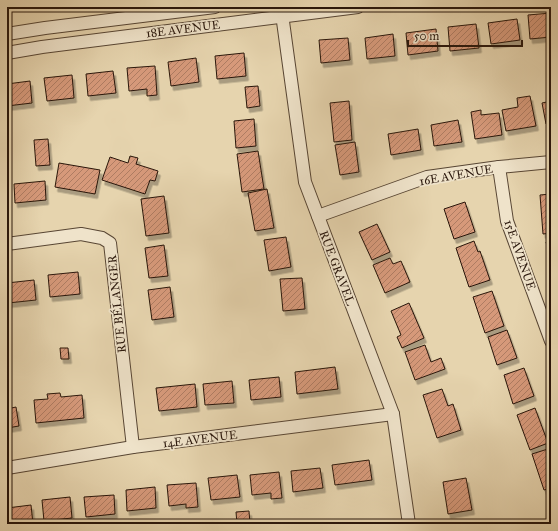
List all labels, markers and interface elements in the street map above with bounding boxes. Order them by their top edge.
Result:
street label: 18E AVENUE [145,17,221,40]
scale bar [408,22,522,48]
text: 50 m [414,29,439,43]
street label: 16E AVENUE [418,162,494,188]
street label: 15E AVENUE [501,218,539,293]
street label: RUE GRAVEL [316,229,358,307]
street label: RUE BÉLANGER [103,254,129,354]
street label: 14E AVENUE [162,427,238,451]

